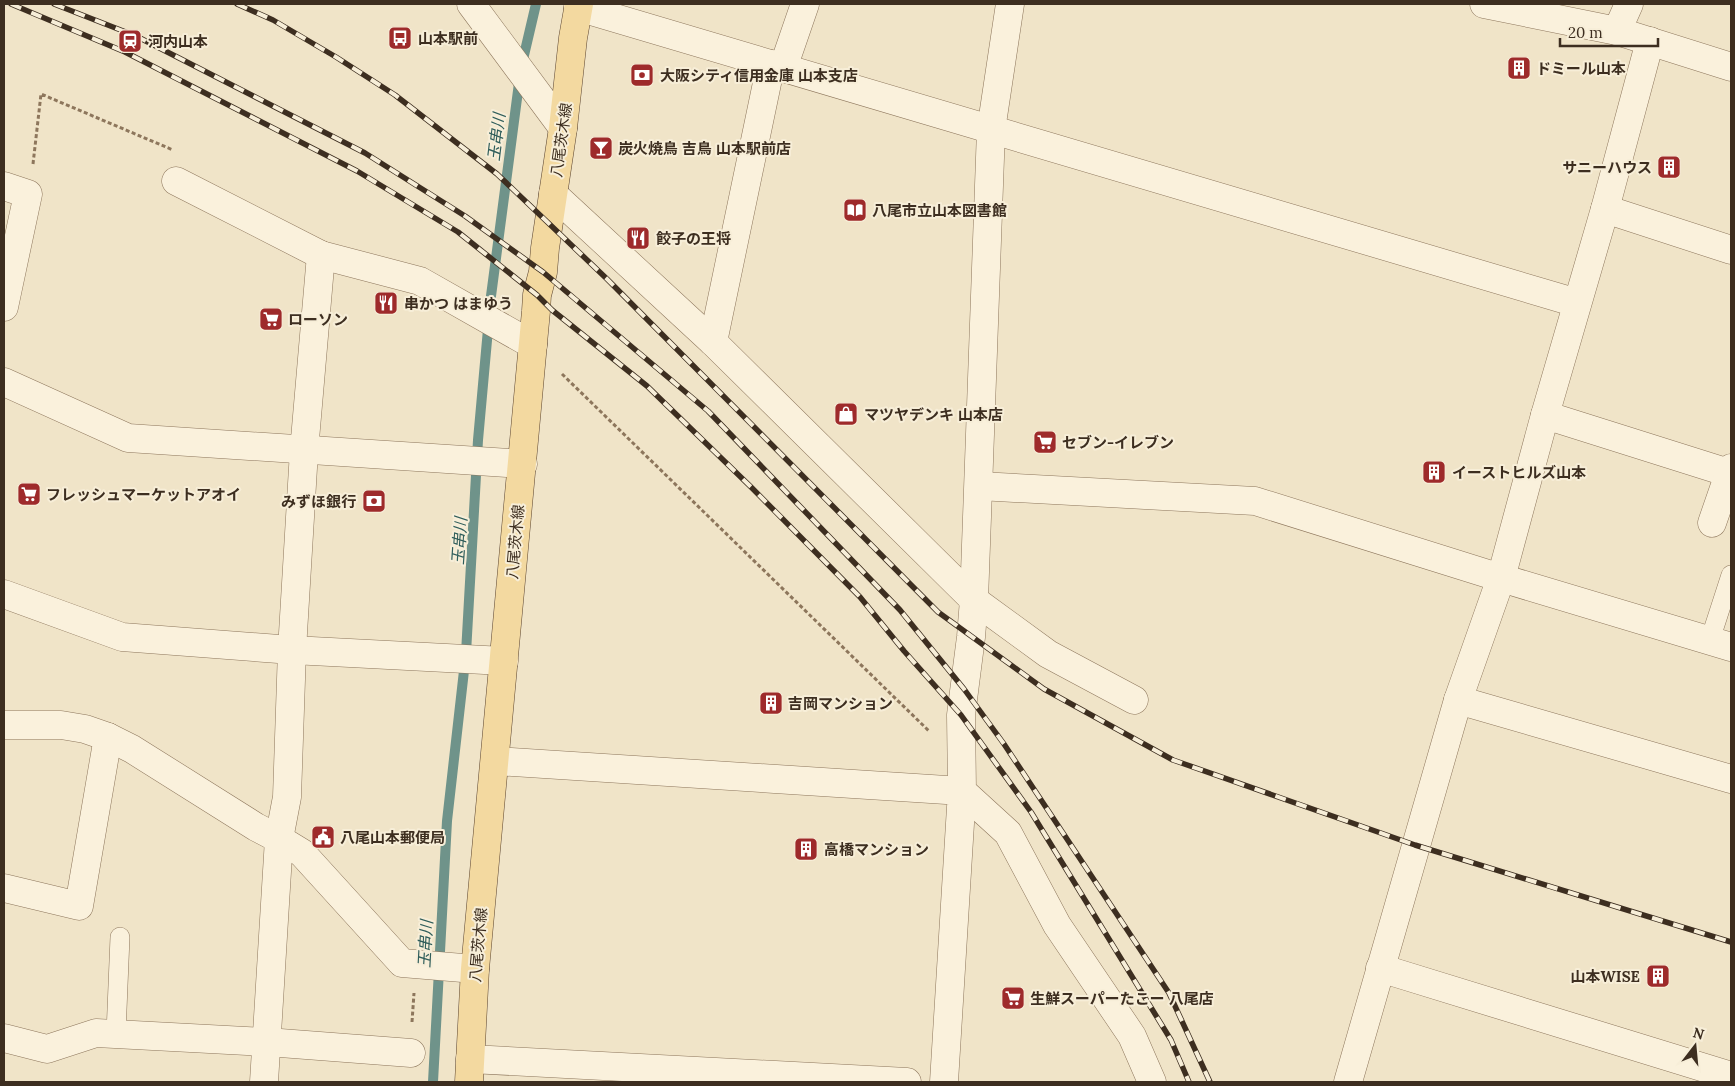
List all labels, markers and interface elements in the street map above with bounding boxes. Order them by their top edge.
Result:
scale bar [1560,15,1658,47]
text: 20 m [1568,23,1603,42]
bus stop icon: 山本駅前 [387,25,413,51]
station icon: 河内山本 [117,28,143,54]
place label: 山本駅前 [418,29,478,48]
place label: 河内山本 [148,32,208,51]
building icon: ドミール山本 [1506,55,1532,81]
place label: ドミール山本 [1536,59,1626,78]
bank icon: 大阪シティ信用金庫 山本支店 [629,62,655,88]
place label: 大阪シティ信用金庫 山本支店 [660,66,858,85]
street label: 八尾茨木線 [546,102,576,178]
water label: 玉串川 [483,110,509,162]
bar icon: 炭火焼鳥 吉鳥 山本駅前店 [588,135,614,161]
place label: 炭火焼鳥 吉鳥 山本駅前店 [618,139,791,158]
building icon: サニーハウス [1656,154,1682,180]
place label: サニーハウス [1562,158,1652,177]
library icon: 八尾市立山本図書館 [842,197,868,223]
place label: 八尾市立山本図書館 [872,201,1007,220]
restaurant icon: 餃子の王将 [625,225,651,251]
place label: 餃子の王将 [656,229,731,248]
restaurant icon: 串かつ はまゆう [373,290,399,316]
place label: 串かつ はまゆう [404,294,513,313]
supermarket icon: ローソン [258,306,284,332]
place label: ローソン [288,310,348,329]
shop icon: マツヤデンキ 山本店 [833,401,859,427]
place label: マツヤデンキ 山本店 [864,405,1003,424]
supermarket icon: セブン-イレブン [1032,429,1058,455]
place label: セブン-イレブン [1062,433,1174,452]
building icon: イーストヒルズ山本 [1421,459,1447,485]
place label: イーストヒルズ山本 [1452,463,1586,482]
supermarket icon: フレッシュマーケットアオイ [16,481,42,507]
place label: フレッシュマーケットアオイ [46,485,241,504]
bank icon: みずほ銀行 [361,488,387,514]
place label: みずほ銀行 [281,492,356,511]
street label: 八尾茨木線 [502,504,528,580]
water label: 玉串川 [447,514,471,566]
building icon: 吉岡マンション [758,690,784,716]
place label: 吉岡マンション [788,694,893,713]
public building icon: 八尾山本郵便局 [310,824,336,850]
place label: 八尾山本郵便局 [340,828,445,847]
building icon: 高橋マンション [793,836,819,862]
place label: 高橋マンション [824,840,929,859]
street label: 八尾茨木線 [465,907,491,983]
water label: 玉串川 [414,918,436,968]
building icon: 山本WISE [1645,963,1671,989]
place label: 山本WISE [1571,967,1640,986]
supermarket icon: 生鮮スーパーたこー 八尾店 [1000,985,1026,1011]
place label: 生鮮スーパーたこー 八尾店 [1030,989,1214,1008]
north arrow [1670,1021,1720,1071]
text: N [1691,1023,1706,1044]

